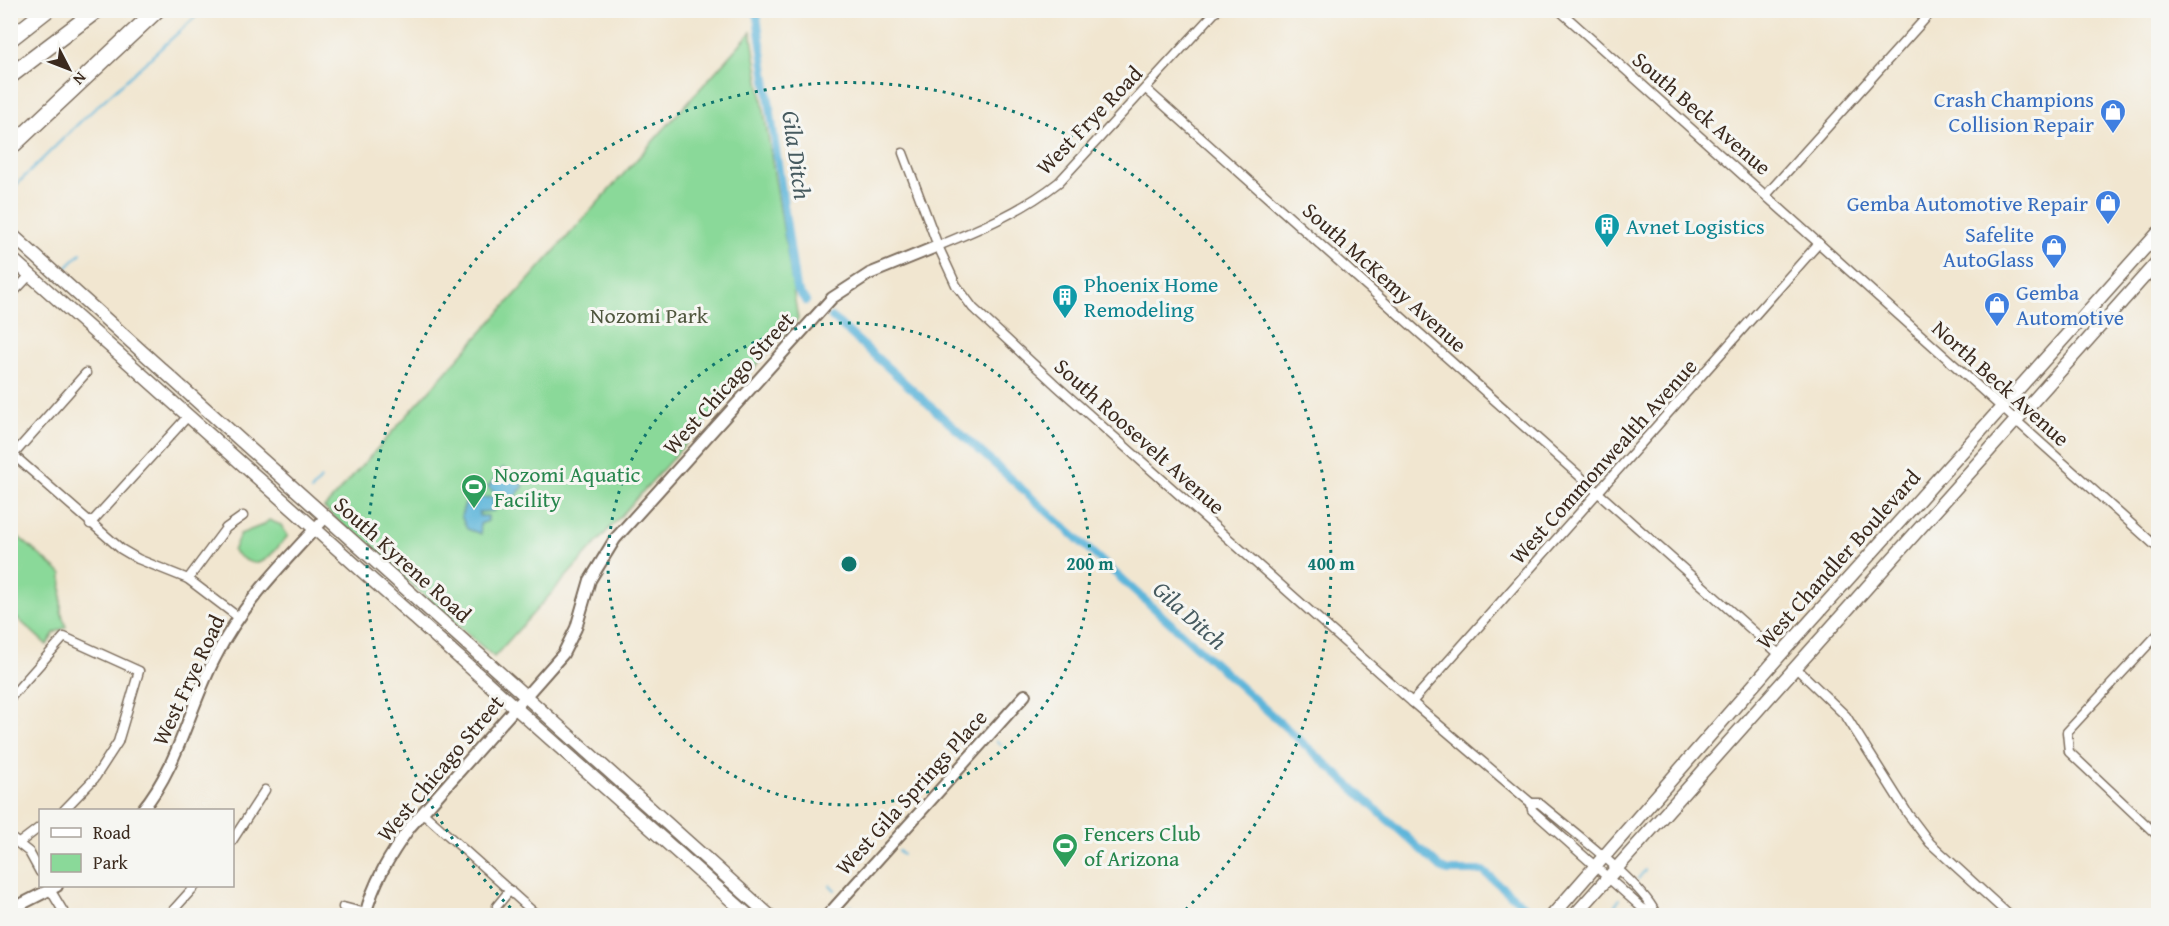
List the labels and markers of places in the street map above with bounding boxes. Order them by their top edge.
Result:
place label: Crash Champions Collision Repair [1934,83,2094,140]
shop icon: Crash Champions Collision Repair [2098,97,2128,135]
place label: Gemba Automotive Repair [1847,187,2088,219]
shop icon: Gemba Automotive Repair [2093,188,2123,226]
place label: Avnet Logistics [1626,210,1765,242]
building icon: Avnet Logistics [1592,211,1622,249]
place label: Safelite AutoGlass [1943,218,2034,275]
shop icon: Safelite AutoGlass [2039,232,2069,270]
place label: Phoenix Home Remodeling [1084,268,1218,325]
place label: Gemba Automotive [2016,276,2124,333]
building icon: Phoenix Home Remodeling [1050,282,1080,320]
shop icon: Gemba Automotive [1982,290,2012,328]
place label: Nozomi Aquatic Facility [494,458,641,515]
sports icon: Nozomi Aquatic Facility [459,472,489,510]
centre of rings [839,554,859,574]
place label: Fencers Club of Arizona [1084,817,1201,874]
sports icon: Fencers Club of Arizona [1050,831,1080,869]

